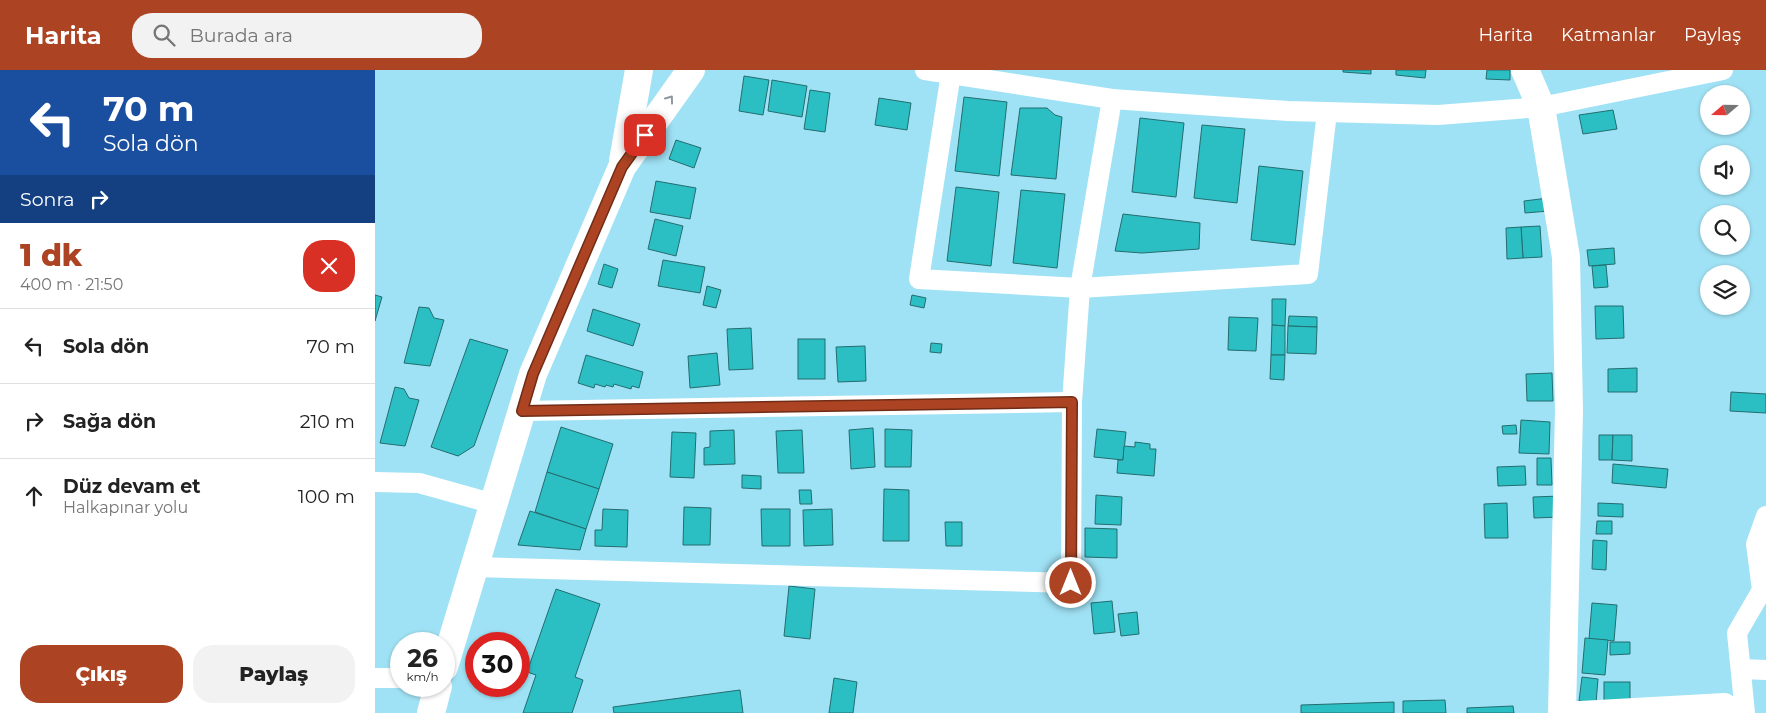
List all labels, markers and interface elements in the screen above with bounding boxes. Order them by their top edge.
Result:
search box [132,13,482,58]
text: Harita [25,21,102,50]
icon: search [150,21,178,49]
text: Burada ara [190,24,293,47]
text: Harita [1478,24,1533,46]
text: Katmanlar [1561,24,1656,46]
text: Paylaş [1684,24,1741,46]
north arrow [1700,85,1750,135]
map controls [1700,85,1750,315]
text: 70 m [103,87,194,130]
icon: left [20,90,85,155]
one-way arrow [664,95,673,105]
pin [624,114,666,156]
icon: arrive [631,121,659,149]
text: Sola dön [103,130,199,157]
button: sound [1700,145,1750,195]
icon: right [85,185,113,213]
text: Sonra [20,188,75,211]
button: search [1700,205,1750,255]
text: 1 dk [20,237,82,274]
button: close [303,240,355,292]
button: layers [1700,265,1750,315]
text: 400 m · 21:50 [20,275,123,294]
icon: left [20,332,48,360]
text: Sola dön [63,335,149,358]
text: 70 m [306,335,355,358]
icon: right [20,407,48,435]
text: Sağa dön [63,410,156,433]
text: 210 m [300,410,355,433]
text: Düz devam et [63,475,201,498]
icon: ahead [20,482,48,510]
text: 100 m [298,485,355,508]
text: Halkapınar yolu [63,498,188,517]
position arrow [1044,556,1096,608]
speed limit sign: 30 [465,632,530,697]
text: 26 [407,643,438,673]
button: Çıkış [20,645,183,703]
button: Paylaş [193,645,355,703]
text: km/h [406,669,439,684]

